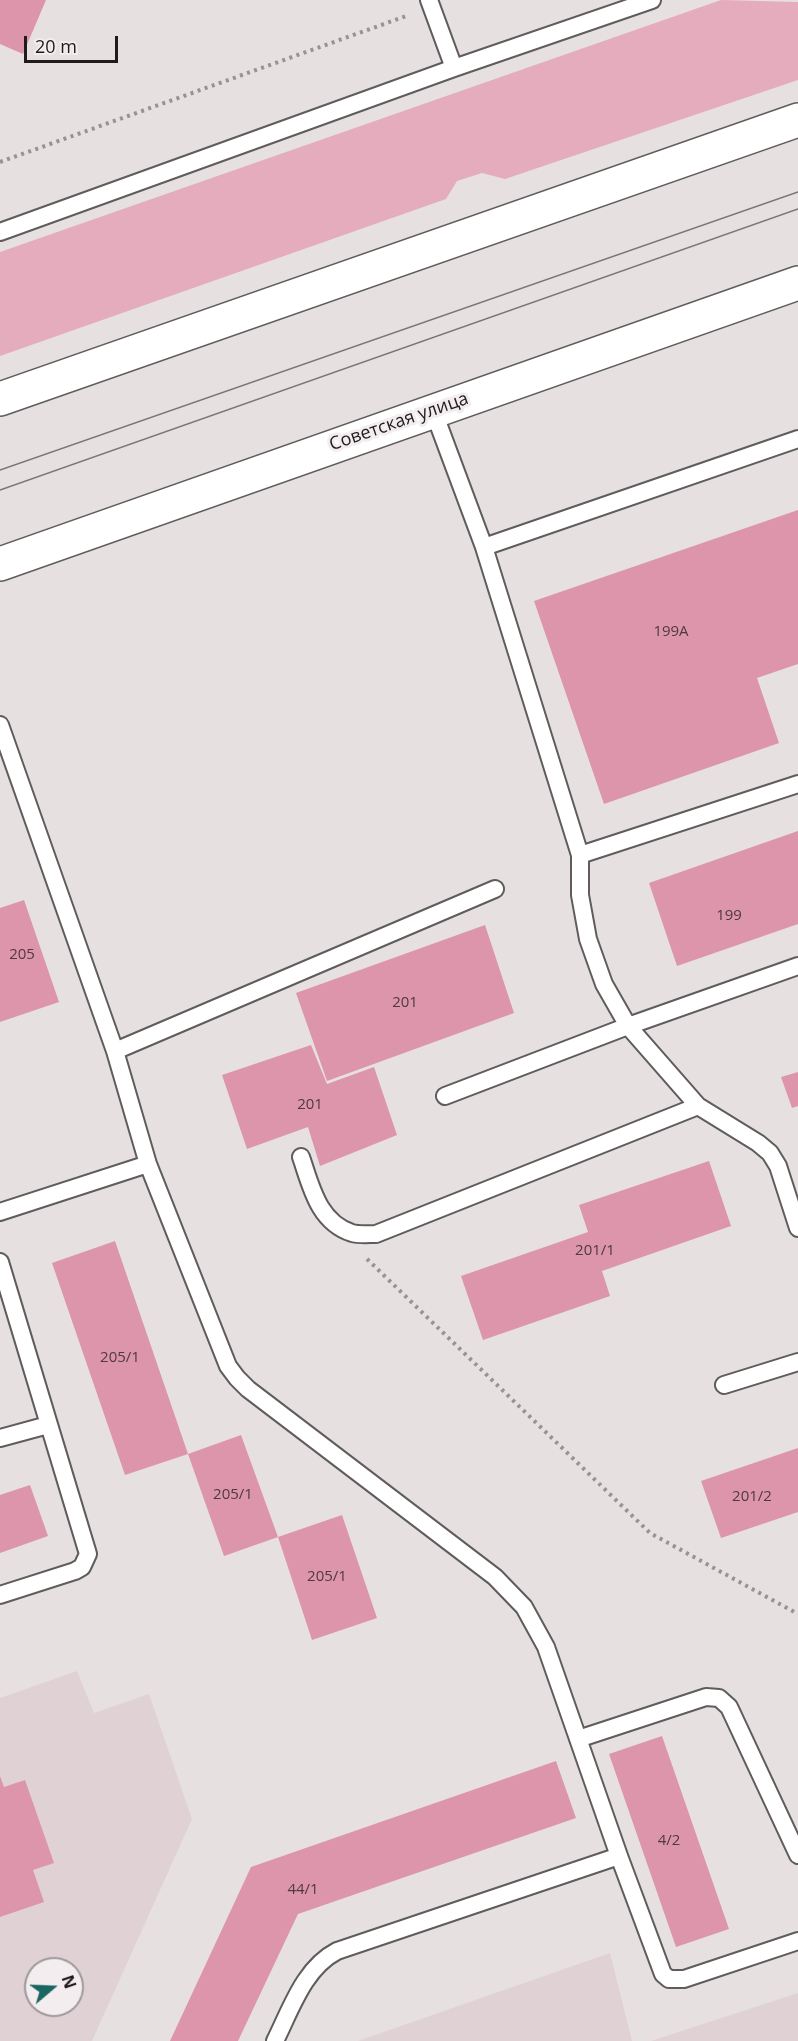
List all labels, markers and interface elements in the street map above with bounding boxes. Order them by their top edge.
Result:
scale bar [27,24,122,62]
text: 20 m [35,34,77,58]
street label: Советская улица [327,388,471,456]
house number: 199А [653,623,689,641]
house number: 199 [716,907,742,925]
house number: 205 [9,946,35,964]
house number: 201 [392,994,418,1012]
house number: 201 [297,1096,323,1114]
house number: 201/1 [575,1242,615,1260]
house number: 205/1 [100,1349,140,1367]
house number: 205/1 [213,1486,253,1504]
house number: 201/2 [732,1488,772,1506]
house number: 205/1 [307,1568,347,1586]
house number: 4/2 [658,1832,680,1850]
house number: 44/1 [287,1881,319,1899]
north arrow [24,1957,84,2017]
text: N [57,1972,82,1992]

